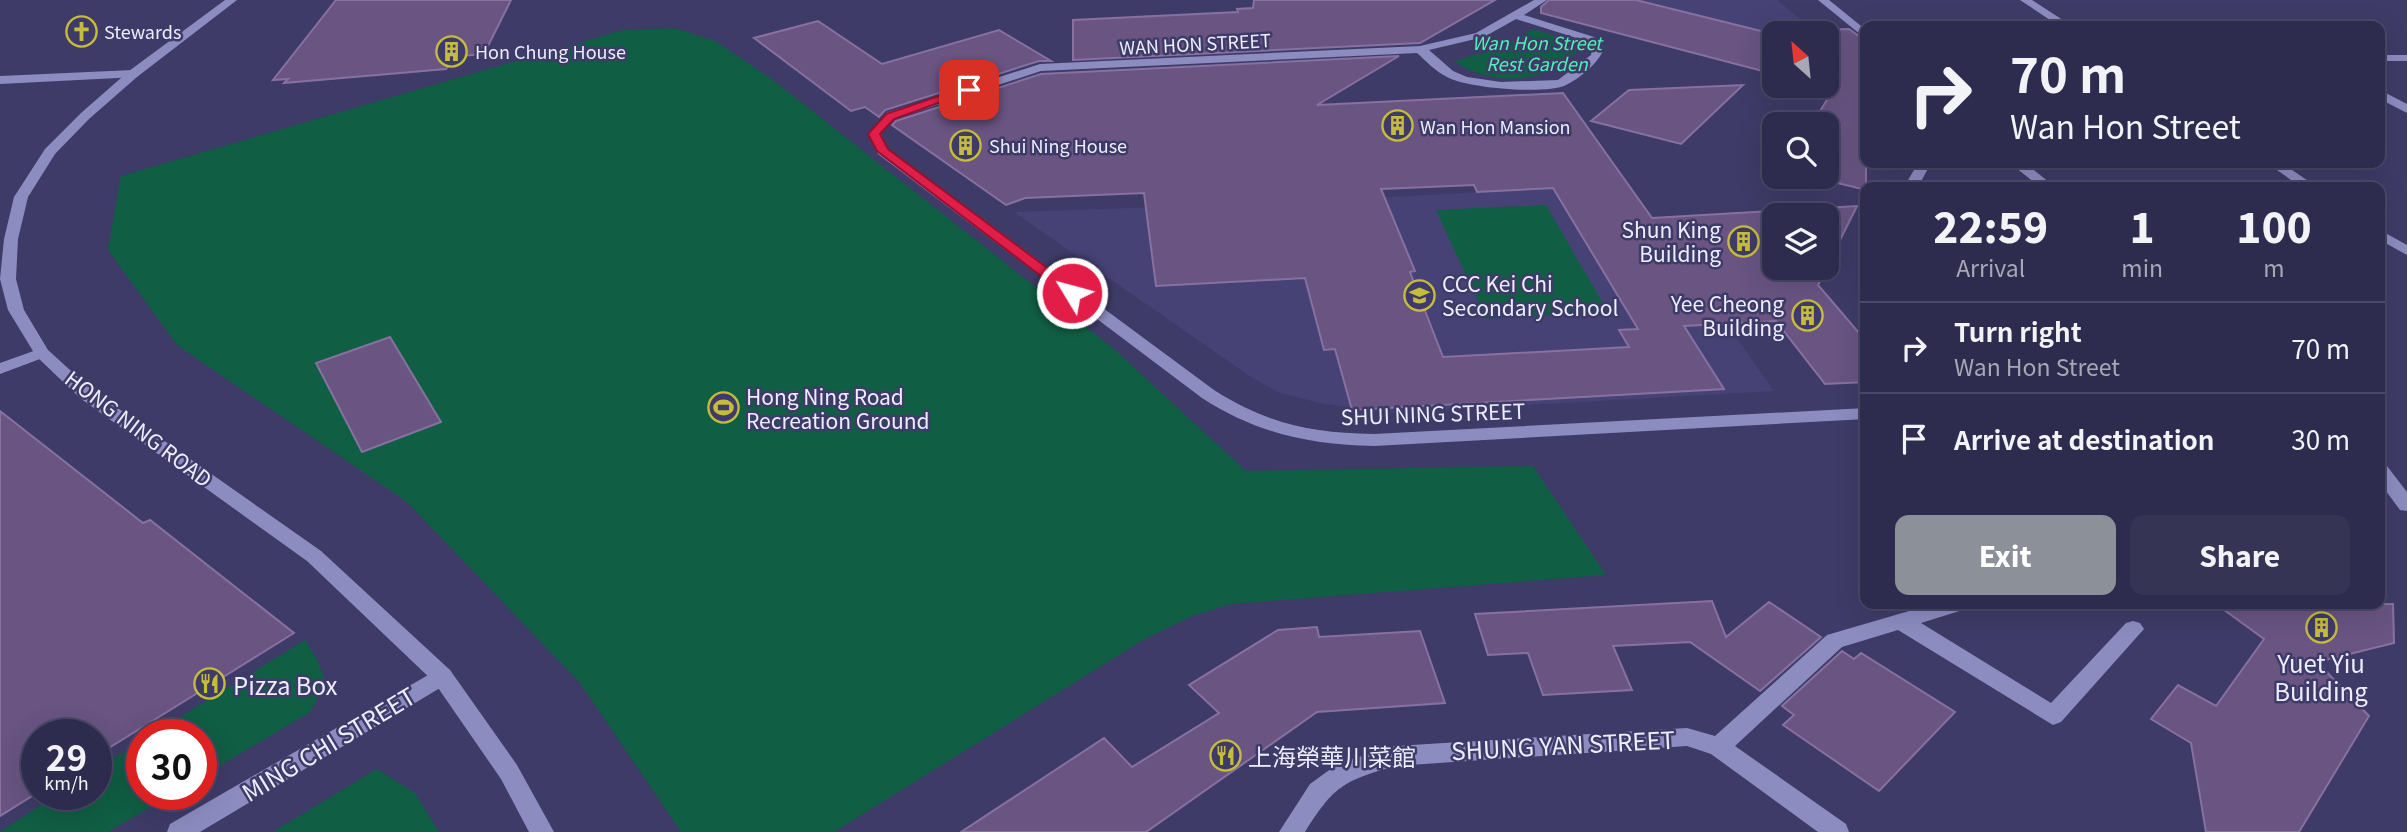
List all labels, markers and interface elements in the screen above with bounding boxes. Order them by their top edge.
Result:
church icon: Stewards [64,14,98,48]
place label: Stewards [104,18,181,44]
north arrow [1762,21,1839,98]
map controls [1762,21,1839,280]
street label: WAN HON STREET [1119,26,1272,60]
park label: Wan Hon Street Rest Garden [1472,29,1604,76]
building icon: Hon Chung House [435,34,469,68]
text: 70 m [2010,36,2126,107]
place label: Hon Chung House [475,38,626,64]
icon: right [1895,49,1986,140]
pin [939,60,999,120]
icon: arrive [950,71,988,109]
text: Wan Hon Street [2010,102,2241,148]
building icon: Wan Hon Mansion [1380,109,1414,143]
button: search [1762,112,1839,189]
place label: Wan Hon Mansion [1420,113,1571,139]
building icon: Shui Ning House [949,128,983,162]
place label: Shui Ning House [989,132,1127,158]
text: 22:59 [1933,194,2048,255]
text: 1 [2130,194,2155,255]
text: 100 [2236,194,2312,255]
button: layers [1762,203,1839,280]
place label: Shun King Building [1621,214,1721,268]
building icon: Shun King Building [1727,224,1761,258]
text: Arrival [1956,250,2025,284]
text: min [2121,250,2163,284]
text: m [2263,250,2285,284]
position arrow [1035,256,1109,330]
place label: CCC Kei Chi Secondary School [1442,268,1618,322]
school or university icon: CCC Kei Chi Secondary School [1402,278,1436,312]
place label: Yee Cheong Building [1670,288,1784,342]
building icon: Yee Cheong Building [1790,298,1824,332]
text: Turn right [1954,312,2082,349]
icon: right [1895,329,1933,367]
text: 70 m [2291,329,2350,366]
text: Wan Hon Street [1954,349,2120,383]
street label: HONG NING ROAD [59,363,219,493]
place label: Hong Ning Road Recreation Ground [746,381,929,435]
sports icon: Hong Ning Road Recreation Ground [706,391,740,425]
street label: SHUI NING STREET [1340,395,1526,431]
icon: arrive [1895,420,1933,458]
text: Arrive at destination [1954,420,2215,457]
text: 30 m [2291,420,2350,457]
button: Exit [1895,515,2116,595]
button: Share [2130,515,2350,595]
building icon: Yuet Yiu Building [2304,611,2338,645]
place label: Yuet Yiu Building [2274,645,2368,708]
restaurant icon: Pizza Box [193,667,227,701]
place label: Pizza Box [233,667,338,702]
street label: MING CHI STREET [235,677,421,809]
speed limit sign: 30 [126,719,217,810]
street label: SHUNG YAN STREET [1450,721,1676,767]
text: 29 [46,730,87,781]
restaurant icon: 上海榮華川菜館 [1208,738,1242,772]
place label: 上海榮華川菜館 [1248,738,1416,773]
text: km/h [44,769,89,795]

